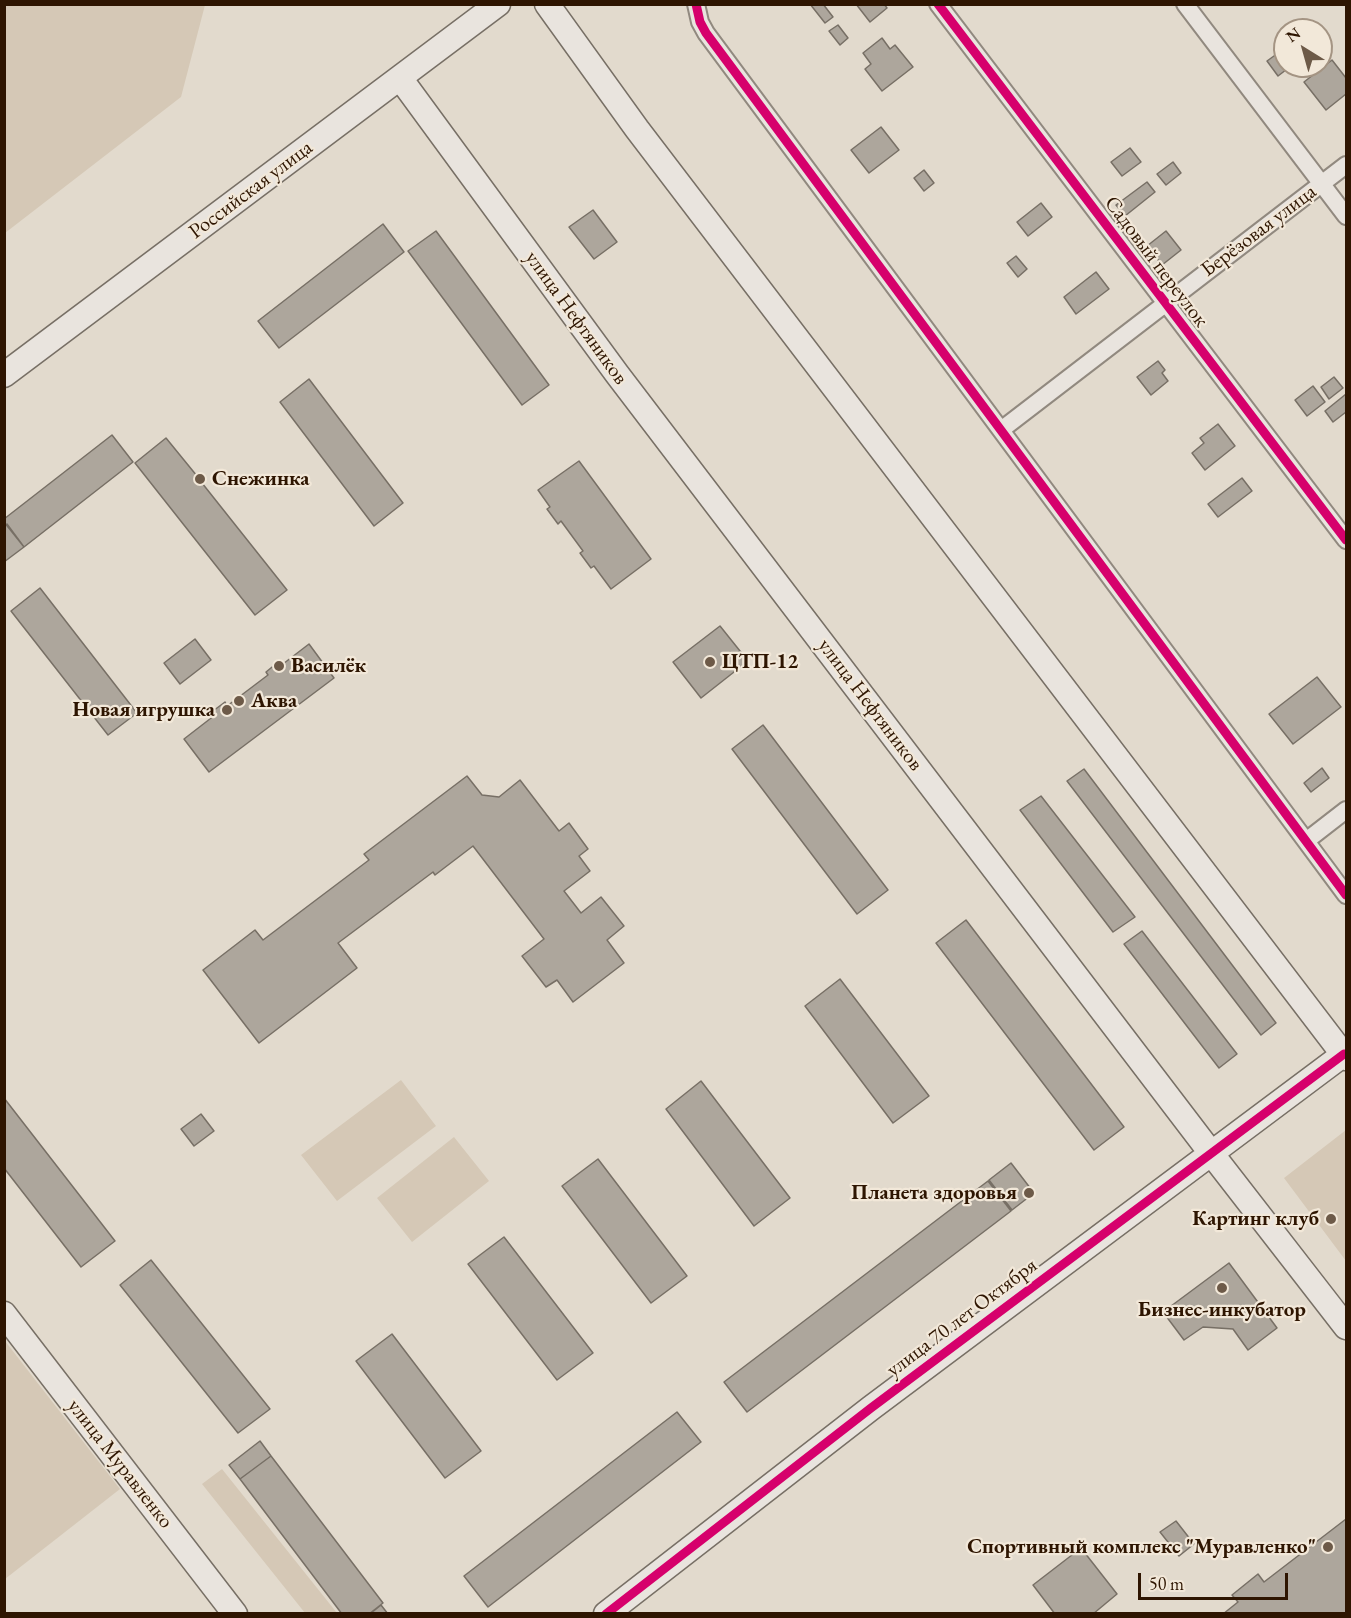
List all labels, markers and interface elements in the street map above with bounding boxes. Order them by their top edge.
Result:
north arrow [1273,18,1333,78]
text: N [1282,23,1305,47]
street label: Российская улица [184,135,318,245]
street label: Берёзовая улица [1196,179,1322,283]
street label: Садовый переулок [1099,192,1213,332]
street label: улица Нефтяников [519,246,633,390]
place label: Снежинка [212,466,310,492]
marker: Снежинка [193,472,207,486]
street label: улица Нефтяников [812,634,928,776]
place label: ЦТП-12 [722,649,798,675]
place label: Василёк [291,653,366,679]
marker: ЦТП-12 [703,655,717,669]
marker: Василёк [272,659,286,673]
place label: Аква [251,688,297,714]
marker: Аква [232,694,246,708]
place label: Новая игрушка [73,697,215,723]
marker: Новая игрушка [220,703,234,717]
place label: Планета здоровья [851,1180,1017,1206]
marker: Планета здоровья [1022,1186,1036,1200]
place label: Картинг клуб [1192,1206,1319,1232]
marker: Картинг клуб [1324,1212,1338,1226]
street label: улица 70 лет Октября [882,1253,1042,1383]
marker: Бизнес-инкубатор [1215,1281,1229,1295]
place label: Бизнес-инкубатор [1138,1297,1306,1323]
street label: улица Муравленко [62,1394,178,1534]
place label: Спортивный комплекс "Муравленко" [967,1534,1316,1560]
marker: Спортивный комплекс "Муравленко" [1321,1540,1335,1554]
scale bar [1141,1561,1291,1599]
text: 50 m [1149,1572,1184,1595]

